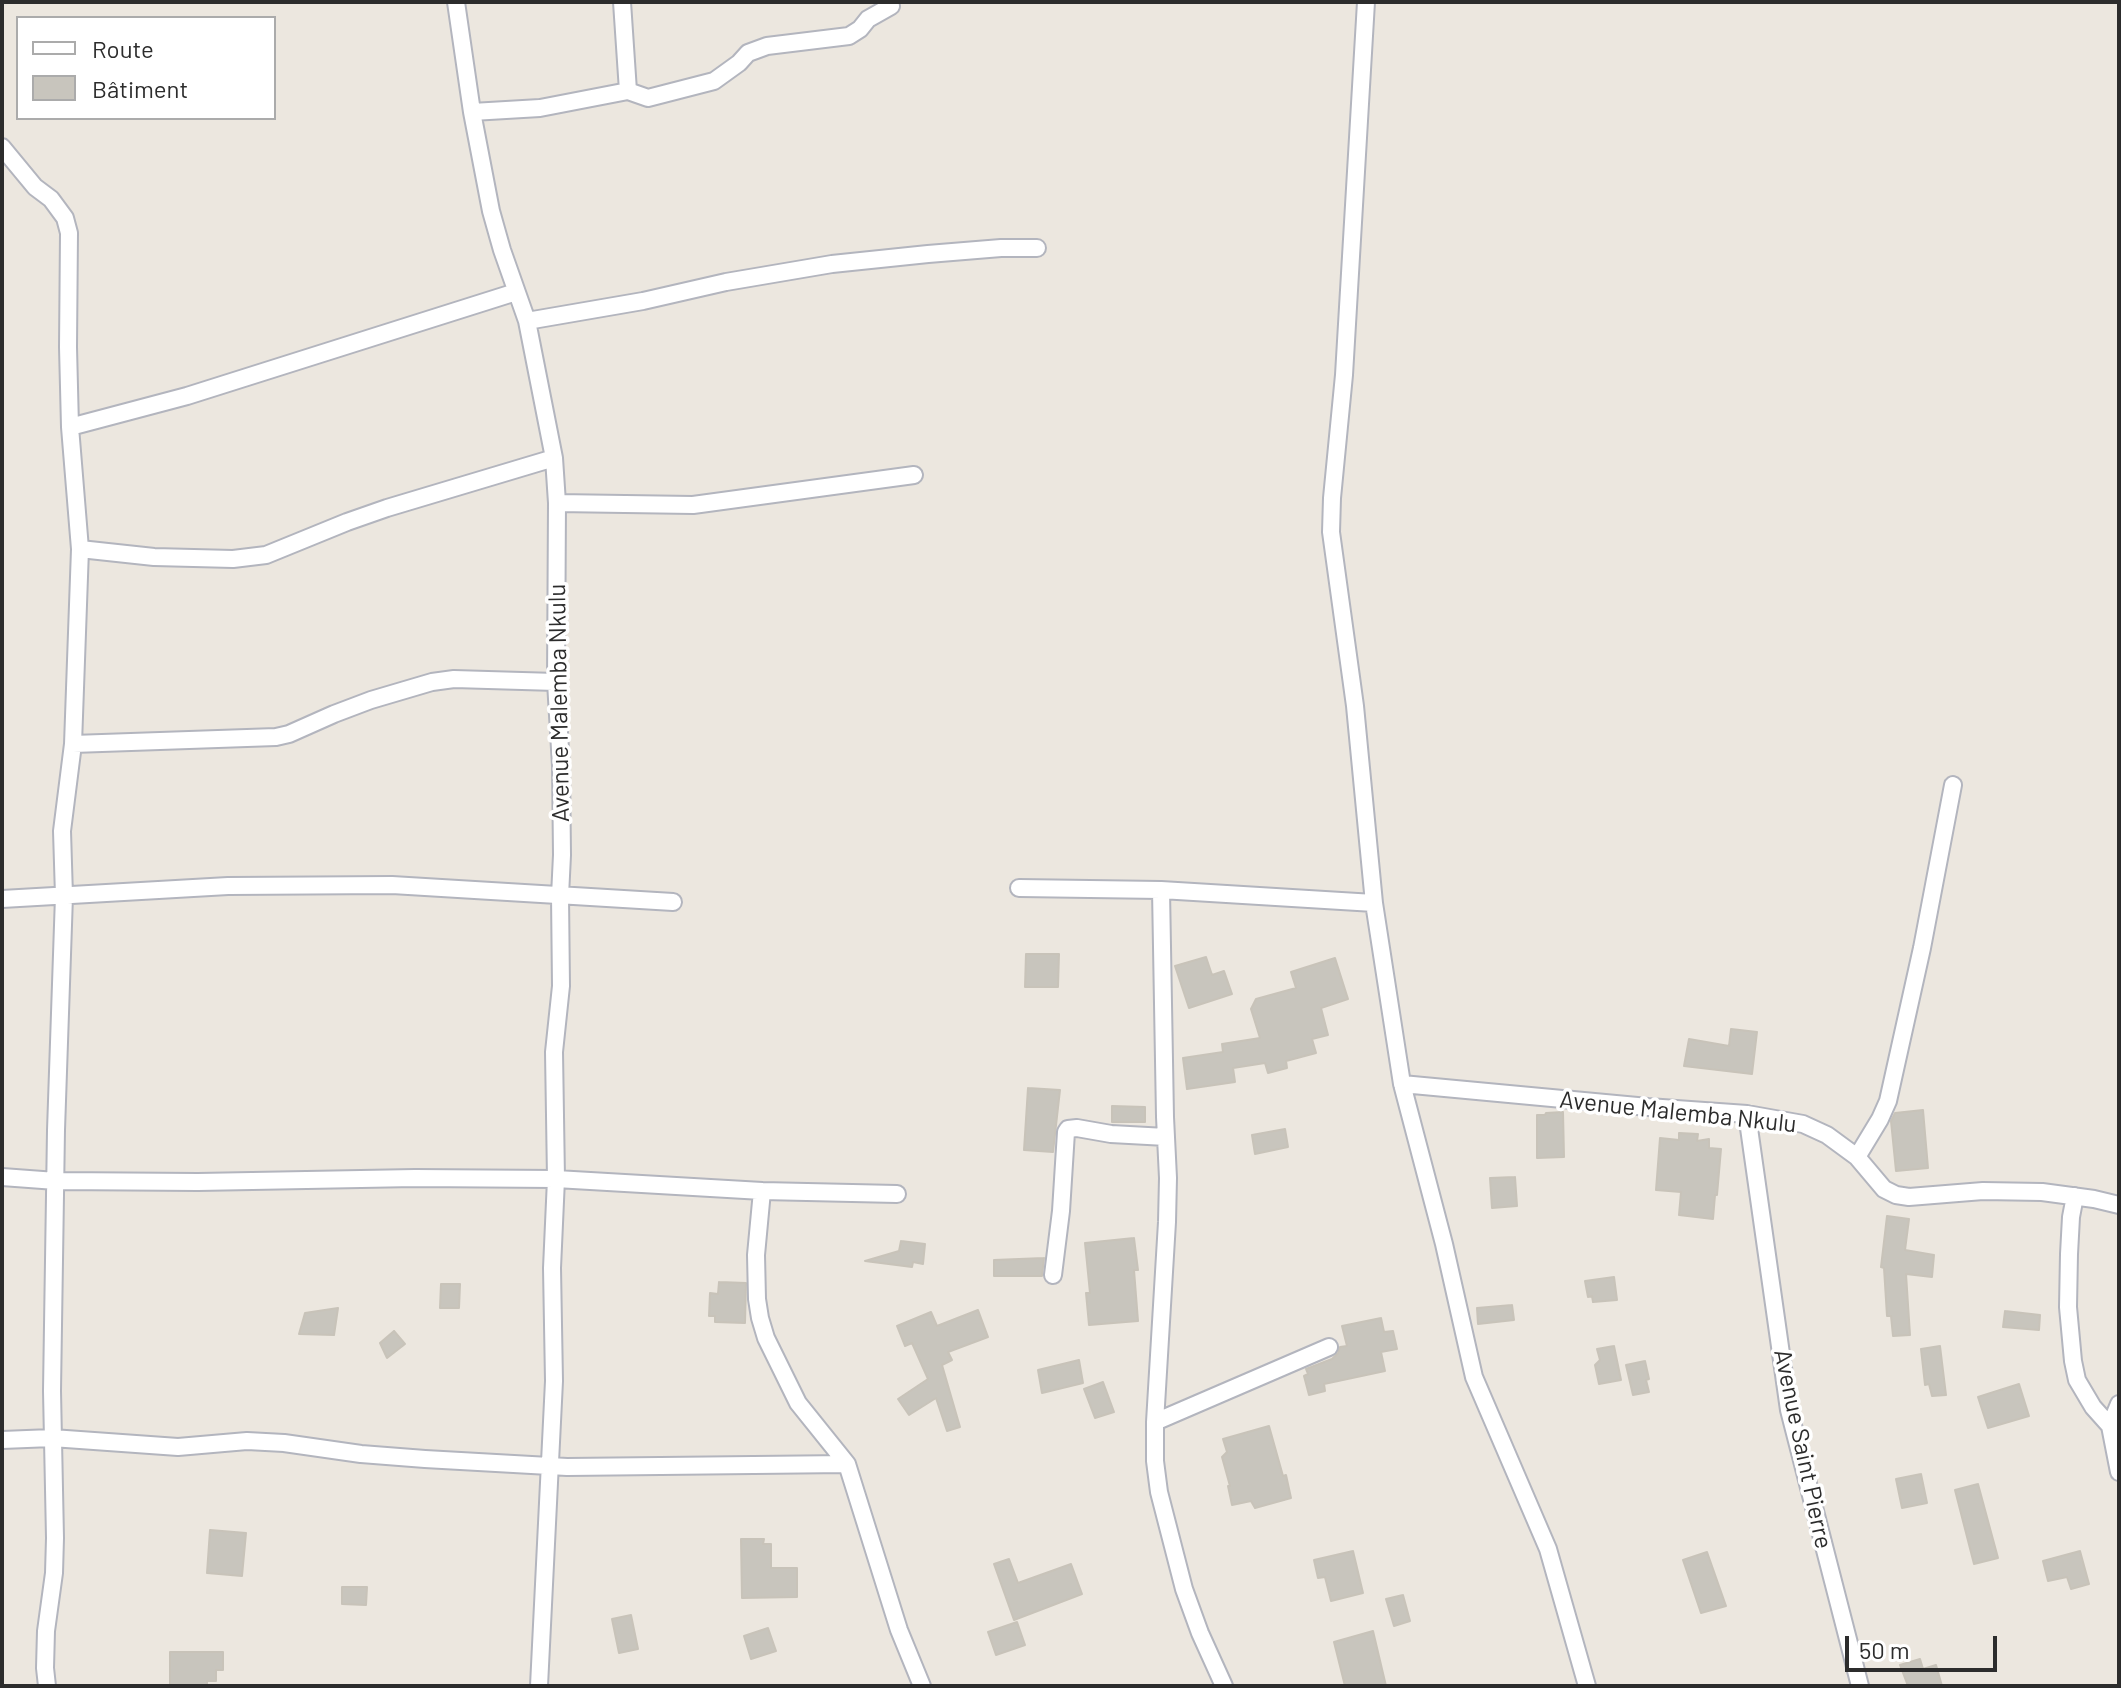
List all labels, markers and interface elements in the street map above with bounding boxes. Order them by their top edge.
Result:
legend [16,16,276,120]
text: Route [92,34,154,63]
text: Bâtiment [92,74,188,103]
street label: Avenue Malemba Nkulu [543,584,575,822]
street label: Avenue Malemba Nkulu [1558,1085,1798,1139]
street label: Avenue Saint Pierre [1768,1347,1838,1551]
scale bar [1849,1620,2001,1670]
text: 50 m [1859,1635,1910,1664]

